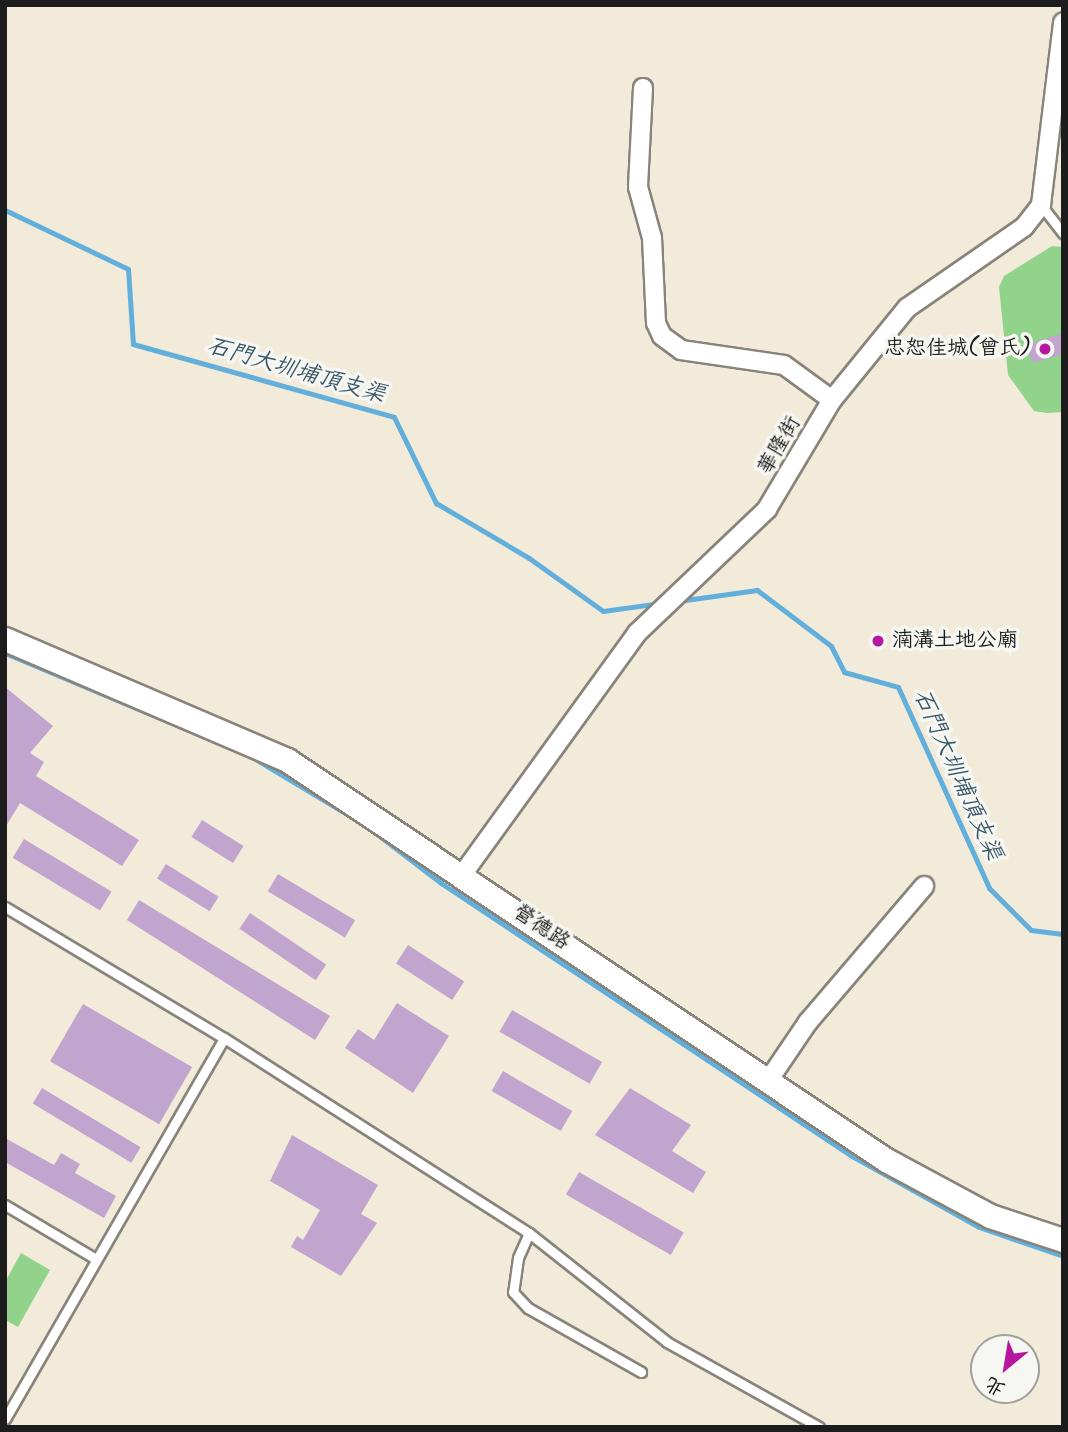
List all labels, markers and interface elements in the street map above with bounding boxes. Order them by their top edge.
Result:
water label: 石門大圳埔頂支渠 [204,332,388,410]
place label: 忠恕佳城(曾氏) [884,336,1031,362]
marker: 忠恕佳城(曾氏) [1037,341,1053,357]
street label: 華隆街 [753,412,807,480]
place label: 湳溝土地公廟 [892,628,1018,654]
marker: 湳溝土地公廟 [870,633,886,649]
water label: 石門大圳埔頂支渠 [907,685,1007,865]
street label: 營德路 [508,900,574,956]
north arrow [970,1334,1040,1404]
text: 北 [980,1368,1011,1403]

